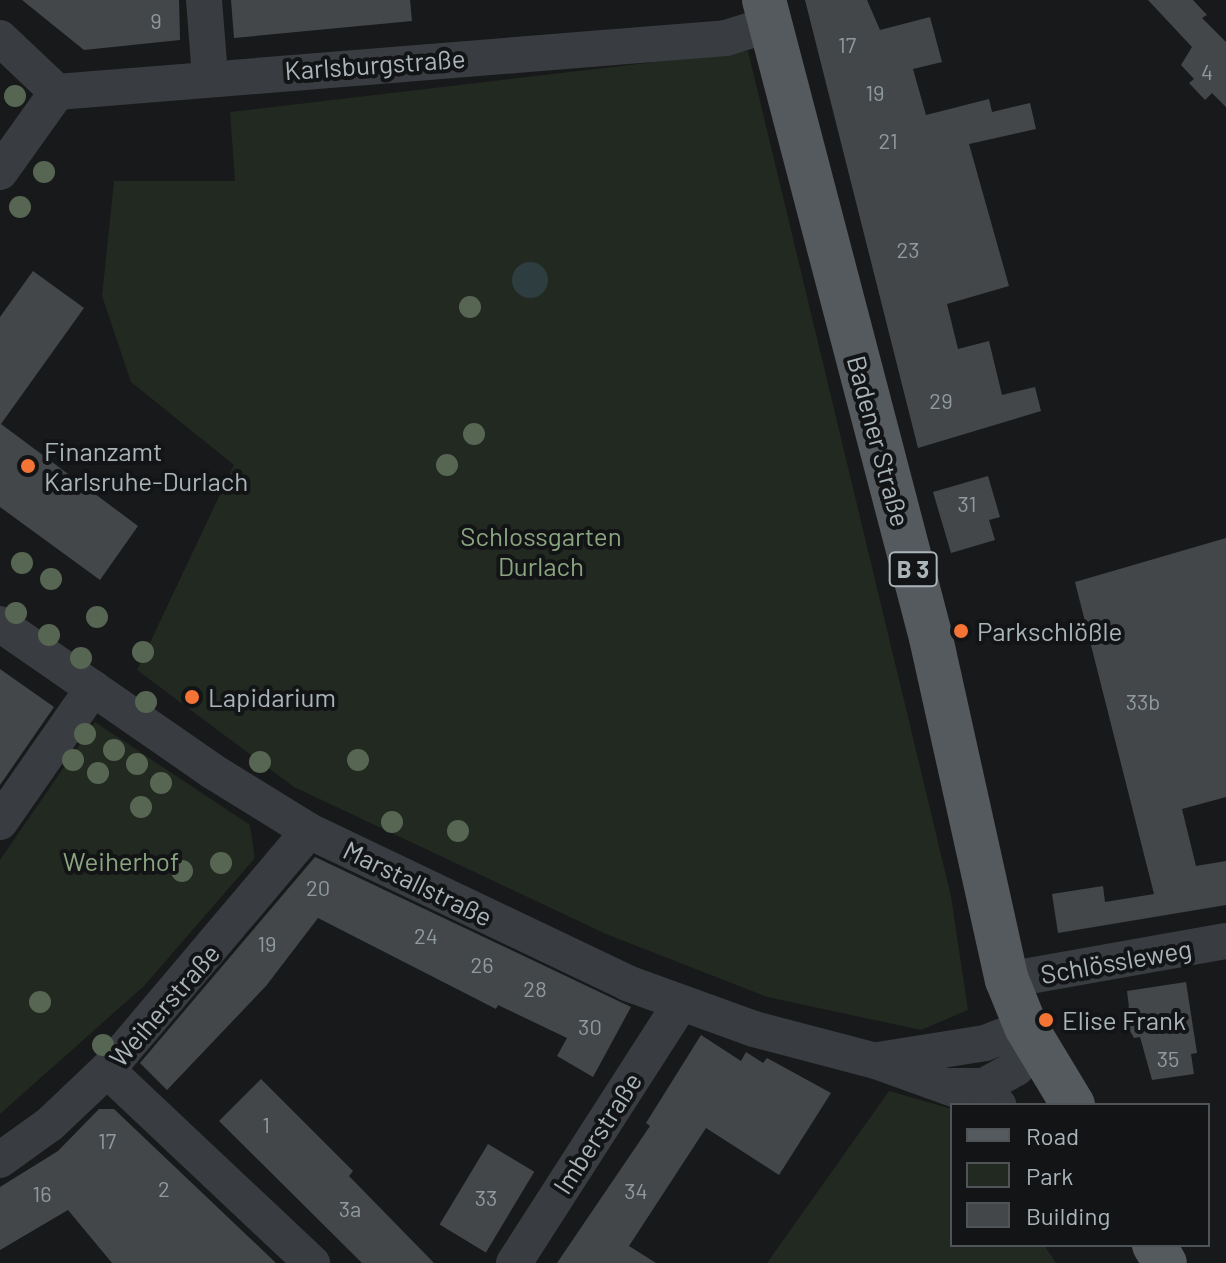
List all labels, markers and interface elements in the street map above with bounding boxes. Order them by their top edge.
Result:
house number: 9 [150,8,162,34]
house number: 17 [838,32,856,58]
street label: Karlsburgstraße [284,42,466,86]
house number: 4 [1201,59,1213,85]
house number: 19 [865,80,885,106]
house number: 21 [878,128,898,154]
house number: 23 [897,237,919,263]
street label: Badener Straße [841,352,917,530]
house number: 29 [929,388,953,414]
place label: Finanzamt Karlsruhe-Durlach [44,435,248,496]
marker: Finanzamt Karlsruhe-Durlach [19,457,37,475]
house number: 31 [958,491,976,517]
park label: Schlossgarten Durlach [460,520,622,582]
road number: B 3 [887,549,939,589]
place label: Parkschlößle [977,615,1122,647]
marker: Parkschlößle [952,622,970,640]
place label: Lapidarium [208,681,336,713]
marker: Lapidarium [183,688,201,706]
house number: 33b [1126,689,1160,715]
street label: Marstallstraße [339,834,497,932]
park label: Weiherhof [63,845,179,877]
house number: 20 [306,875,330,901]
house number: 24 [414,923,438,949]
house number: 19 [257,931,277,957]
street label: Schlössleweg [1038,932,1194,990]
street label: Weiherstraße [102,937,226,1073]
house number: 26 [470,952,494,978]
house number: 28 [523,976,547,1002]
place label: Elise Frank [1062,1004,1186,1036]
marker: Elise Frank [1037,1011,1055,1029]
house number: 30 [578,1014,602,1040]
house number: 35 [1157,1046,1179,1072]
street label: Imberstraße [546,1066,648,1200]
legend [950,1103,1210,1247]
house number: 1 [262,1112,270,1138]
text: Road [1026,1121,1079,1150]
house number: 17 [98,1128,116,1154]
text: Park [1026,1161,1073,1190]
house number: 2 [158,1176,170,1202]
house number: 34 [624,1178,648,1204]
house number: 16 [32,1181,52,1207]
house number: 33 [475,1185,497,1211]
house number: 3a [339,1196,361,1222]
text: Building [1026,1201,1110,1230]

